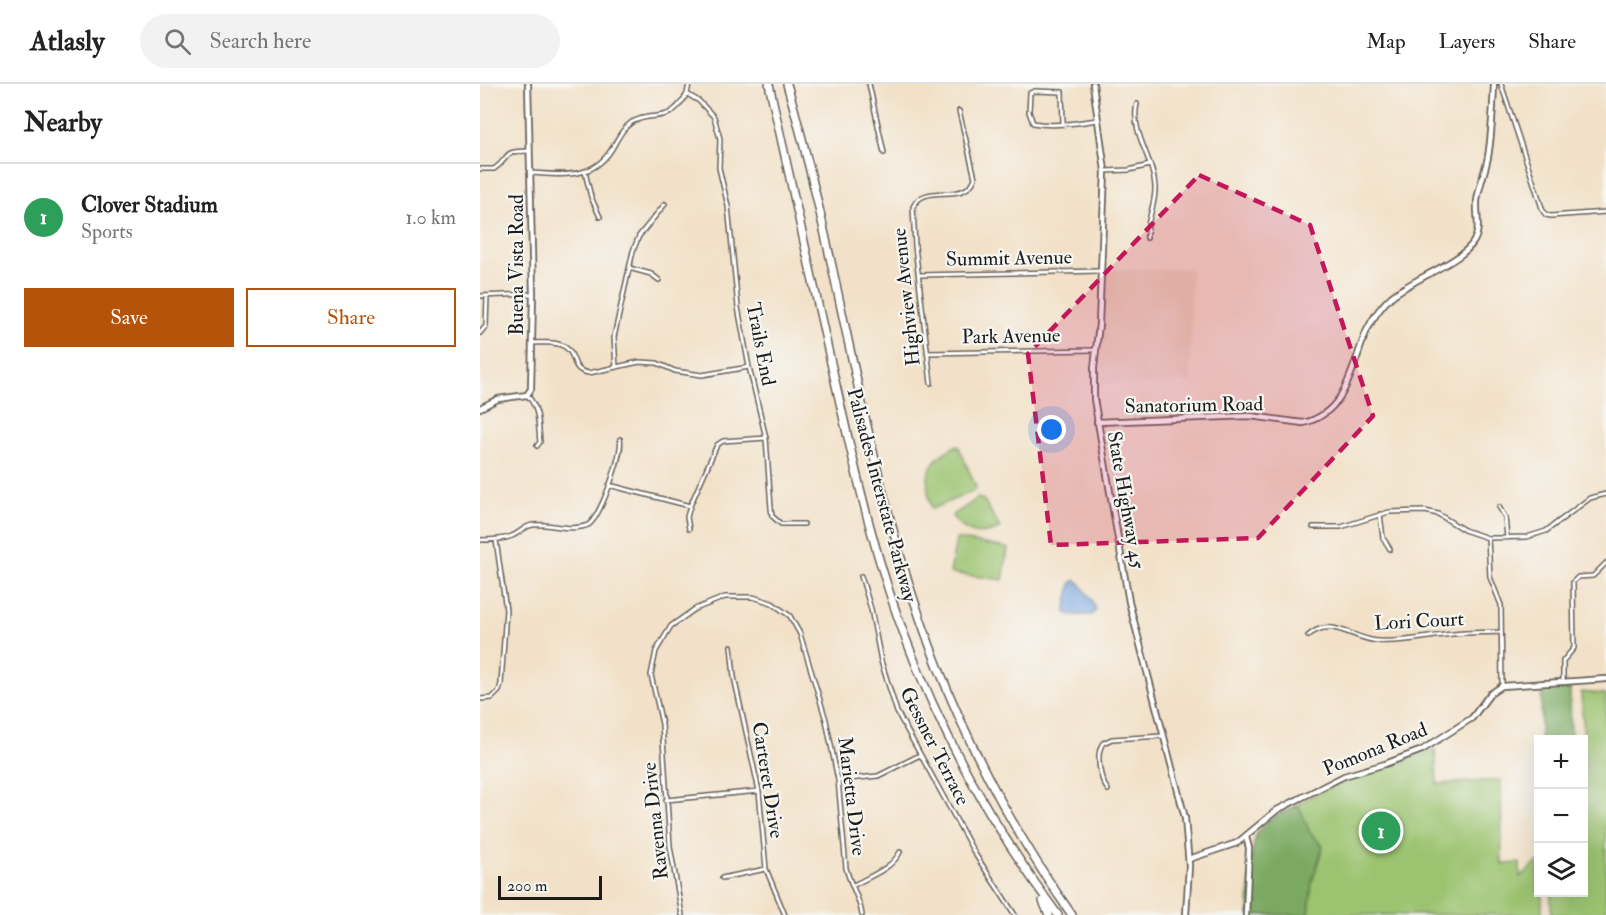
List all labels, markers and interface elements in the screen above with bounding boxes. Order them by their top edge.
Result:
search box [140,14,560,68]
text: Atlasly [30,24,104,59]
icon: search [161,25,194,58]
text: Search here [209,27,311,55]
text: Map [1366,28,1406,55]
text: Layers [1439,28,1495,55]
text: Share [1528,28,1576,55]
text: Nearby [24,107,102,139]
text: Clover Stadium [81,191,218,219]
street label: Buena Vista Road [504,194,529,336]
text: 1 [40,205,47,230]
text: 1.0 km [405,205,456,230]
text: Sports [81,219,133,244]
street label: Highview Avenue [886,227,926,367]
street label: Summit Avenue [946,244,1072,272]
button: Save [24,288,234,347]
button: Share [246,288,456,347]
street label: Trails End [741,300,781,388]
street label: Park Avenue [962,323,1060,349]
street label: Palisades Interstate Parkway [841,385,923,606]
street label: Sanatorium Road [1125,391,1264,419]
your location [1037,415,1066,444]
street label: State Highway 45 [1102,429,1150,571]
street label: Lori Court [1374,606,1465,636]
street label: Gessner Terrace [894,683,976,809]
street label: Pomona Road [1319,717,1431,781]
street label: Carteret Drive [746,720,790,840]
street label: Marietta Drive [832,735,872,857]
map controls [1534,735,1588,897]
button: + [1534,735,1588,789]
street label: Ravenna Drive [636,761,674,881]
button: − [1534,789,1588,843]
pin: 1 [1362,808,1400,854]
button: layers [1534,843,1588,897]
scale bar [498,873,602,900]
text: 200 m [507,876,547,896]

